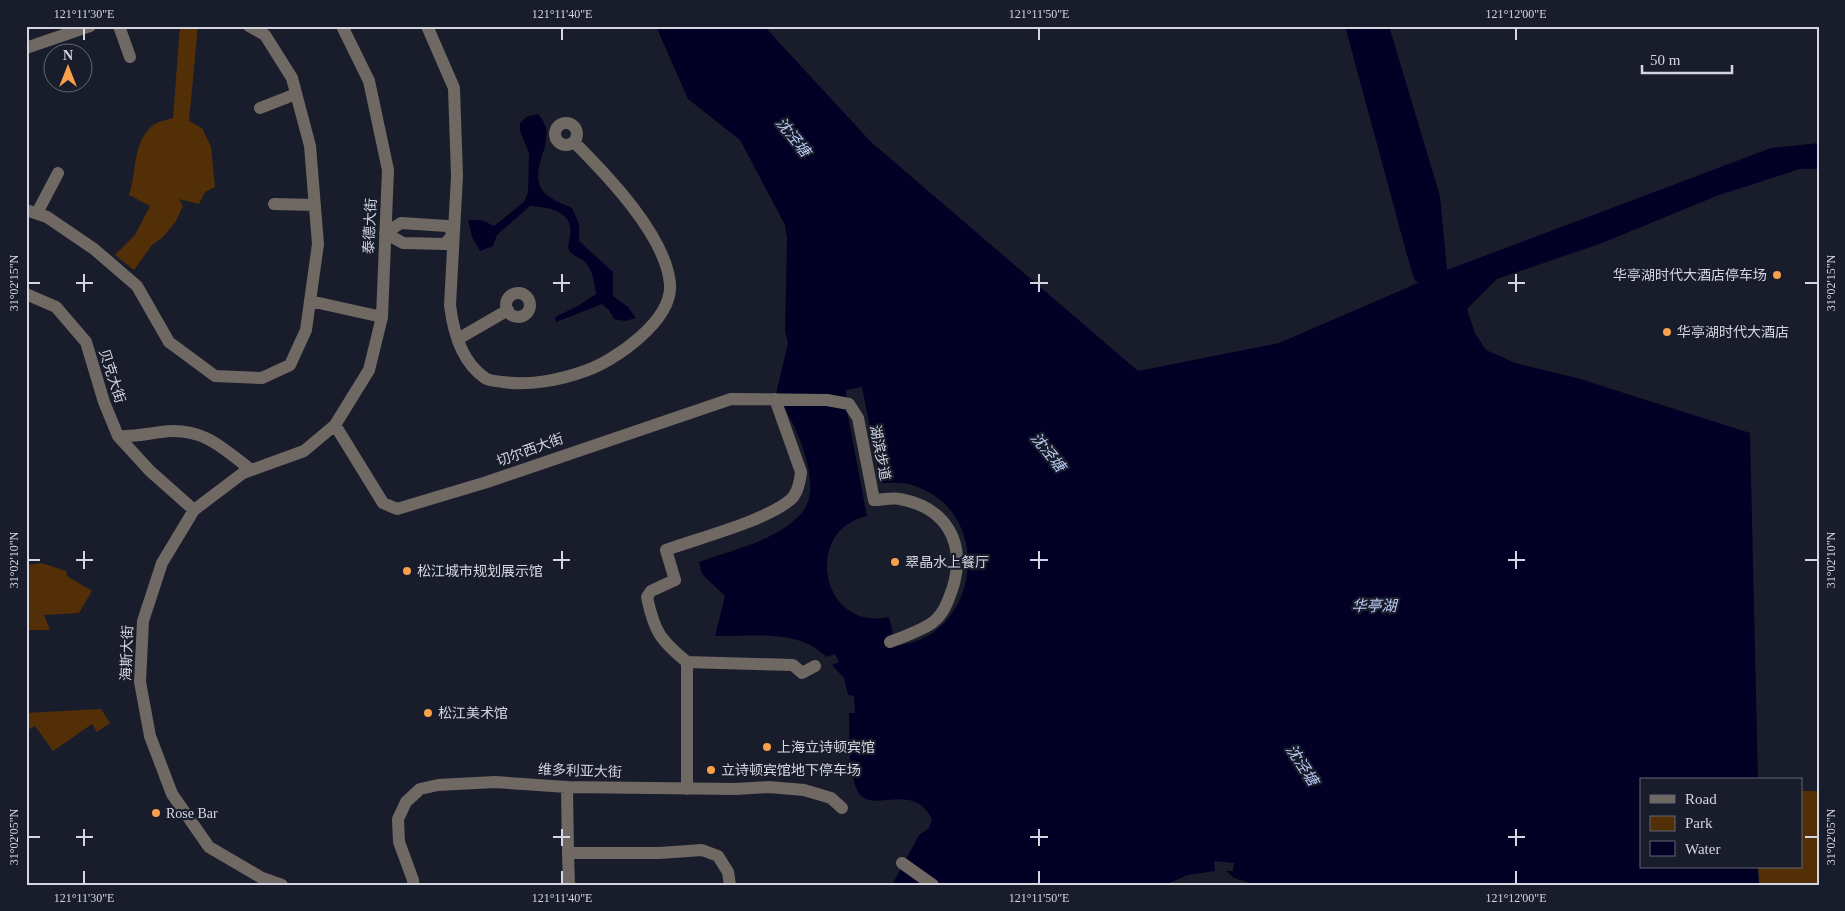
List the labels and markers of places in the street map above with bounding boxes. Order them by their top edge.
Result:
place label: 华亭湖时代大酒店停车场 [1613,267,1767,283]
marker: 华亭湖时代大酒店停车场 [1771,269,1783,281]
place label: 华亭湖时代大酒店 [1677,324,1789,340]
marker: 华亭湖时代大酒店 [1661,326,1673,338]
place label: 翠晶水上餐厅 [905,555,989,570]
marker: 翠晶水上餐厅 [889,556,901,568]
place label: 松江城市规划展示馆 [417,564,543,579]
marker: 松江城市规划展示馆 [401,565,413,577]
place label: 松江美术馆 [438,706,508,721]
marker: 松江美术馆 [422,707,434,719]
place label: 上海立诗顿宾馆 [777,740,875,755]
marker: 上海立诗顿宾馆 [761,741,773,753]
place label: 立诗顿宾馆地下停车场 [721,762,861,778]
marker: 立诗顿宾馆地下停车场 [705,764,717,776]
place label: Rose Bar [166,806,218,821]
marker: Rose Bar [150,807,162,819]

